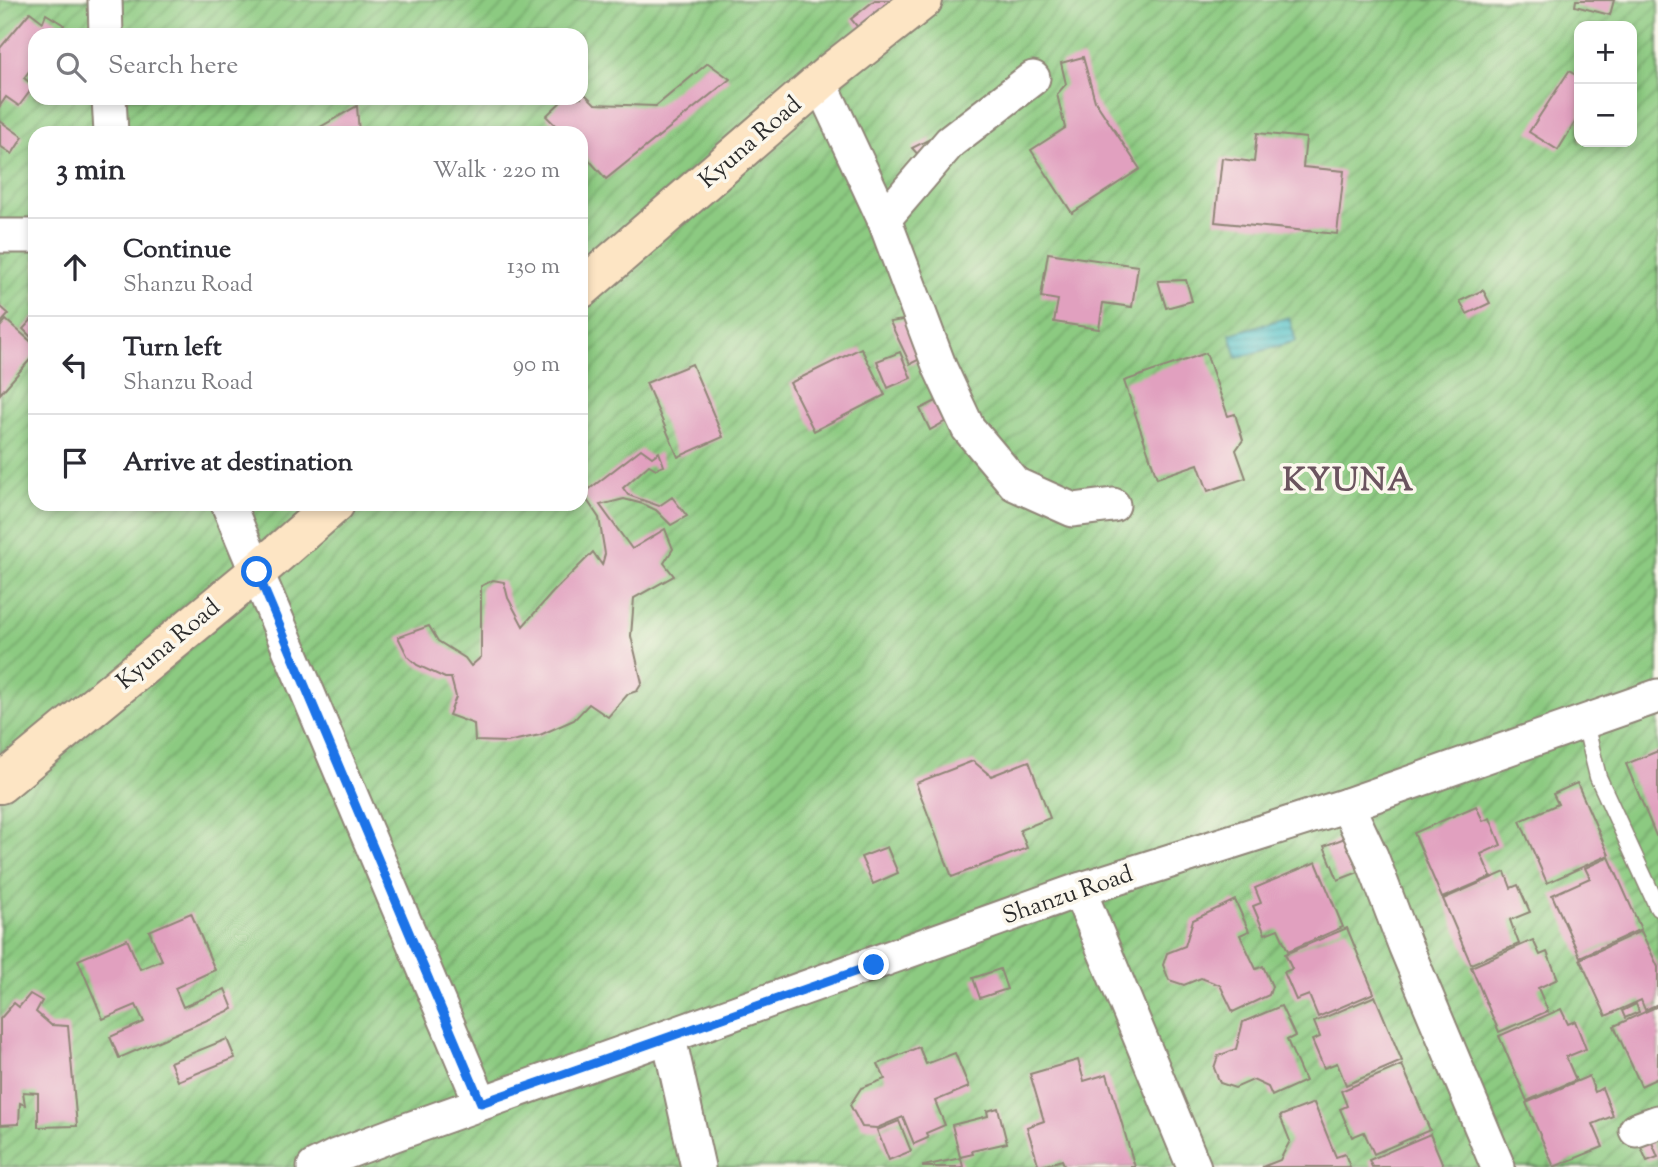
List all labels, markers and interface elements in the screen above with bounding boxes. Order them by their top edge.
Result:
map controls [1574,21,1637,147]
button: + [1574,21,1637,84]
search box [28,28,588,105]
icon: search [52,48,90,86]
text: Search here [108,48,238,85]
button: − [1574,84,1637,147]
street label: Kyuna Road [692,88,810,197]
text: 3 min [56,150,126,193]
text: Walk · 220 m [433,155,560,188]
text: Continue [123,232,231,269]
icon: ahead [56,248,94,286]
text: 130 m [507,251,560,284]
text: Shanzu Road [123,269,253,302]
text: Turn left [123,330,222,367]
icon: left [56,346,94,384]
text: 90 m [513,349,560,382]
text: Shanzu Road [123,367,253,400]
icon: arrive [56,444,94,482]
text: Arrive at destination [123,445,353,482]
district label: KYUNA [1283,459,1415,505]
route start [241,556,272,587]
street label: Kyuna Road [110,591,229,699]
street label: Shanzu Road [998,858,1138,934]
route end [858,949,889,980]

